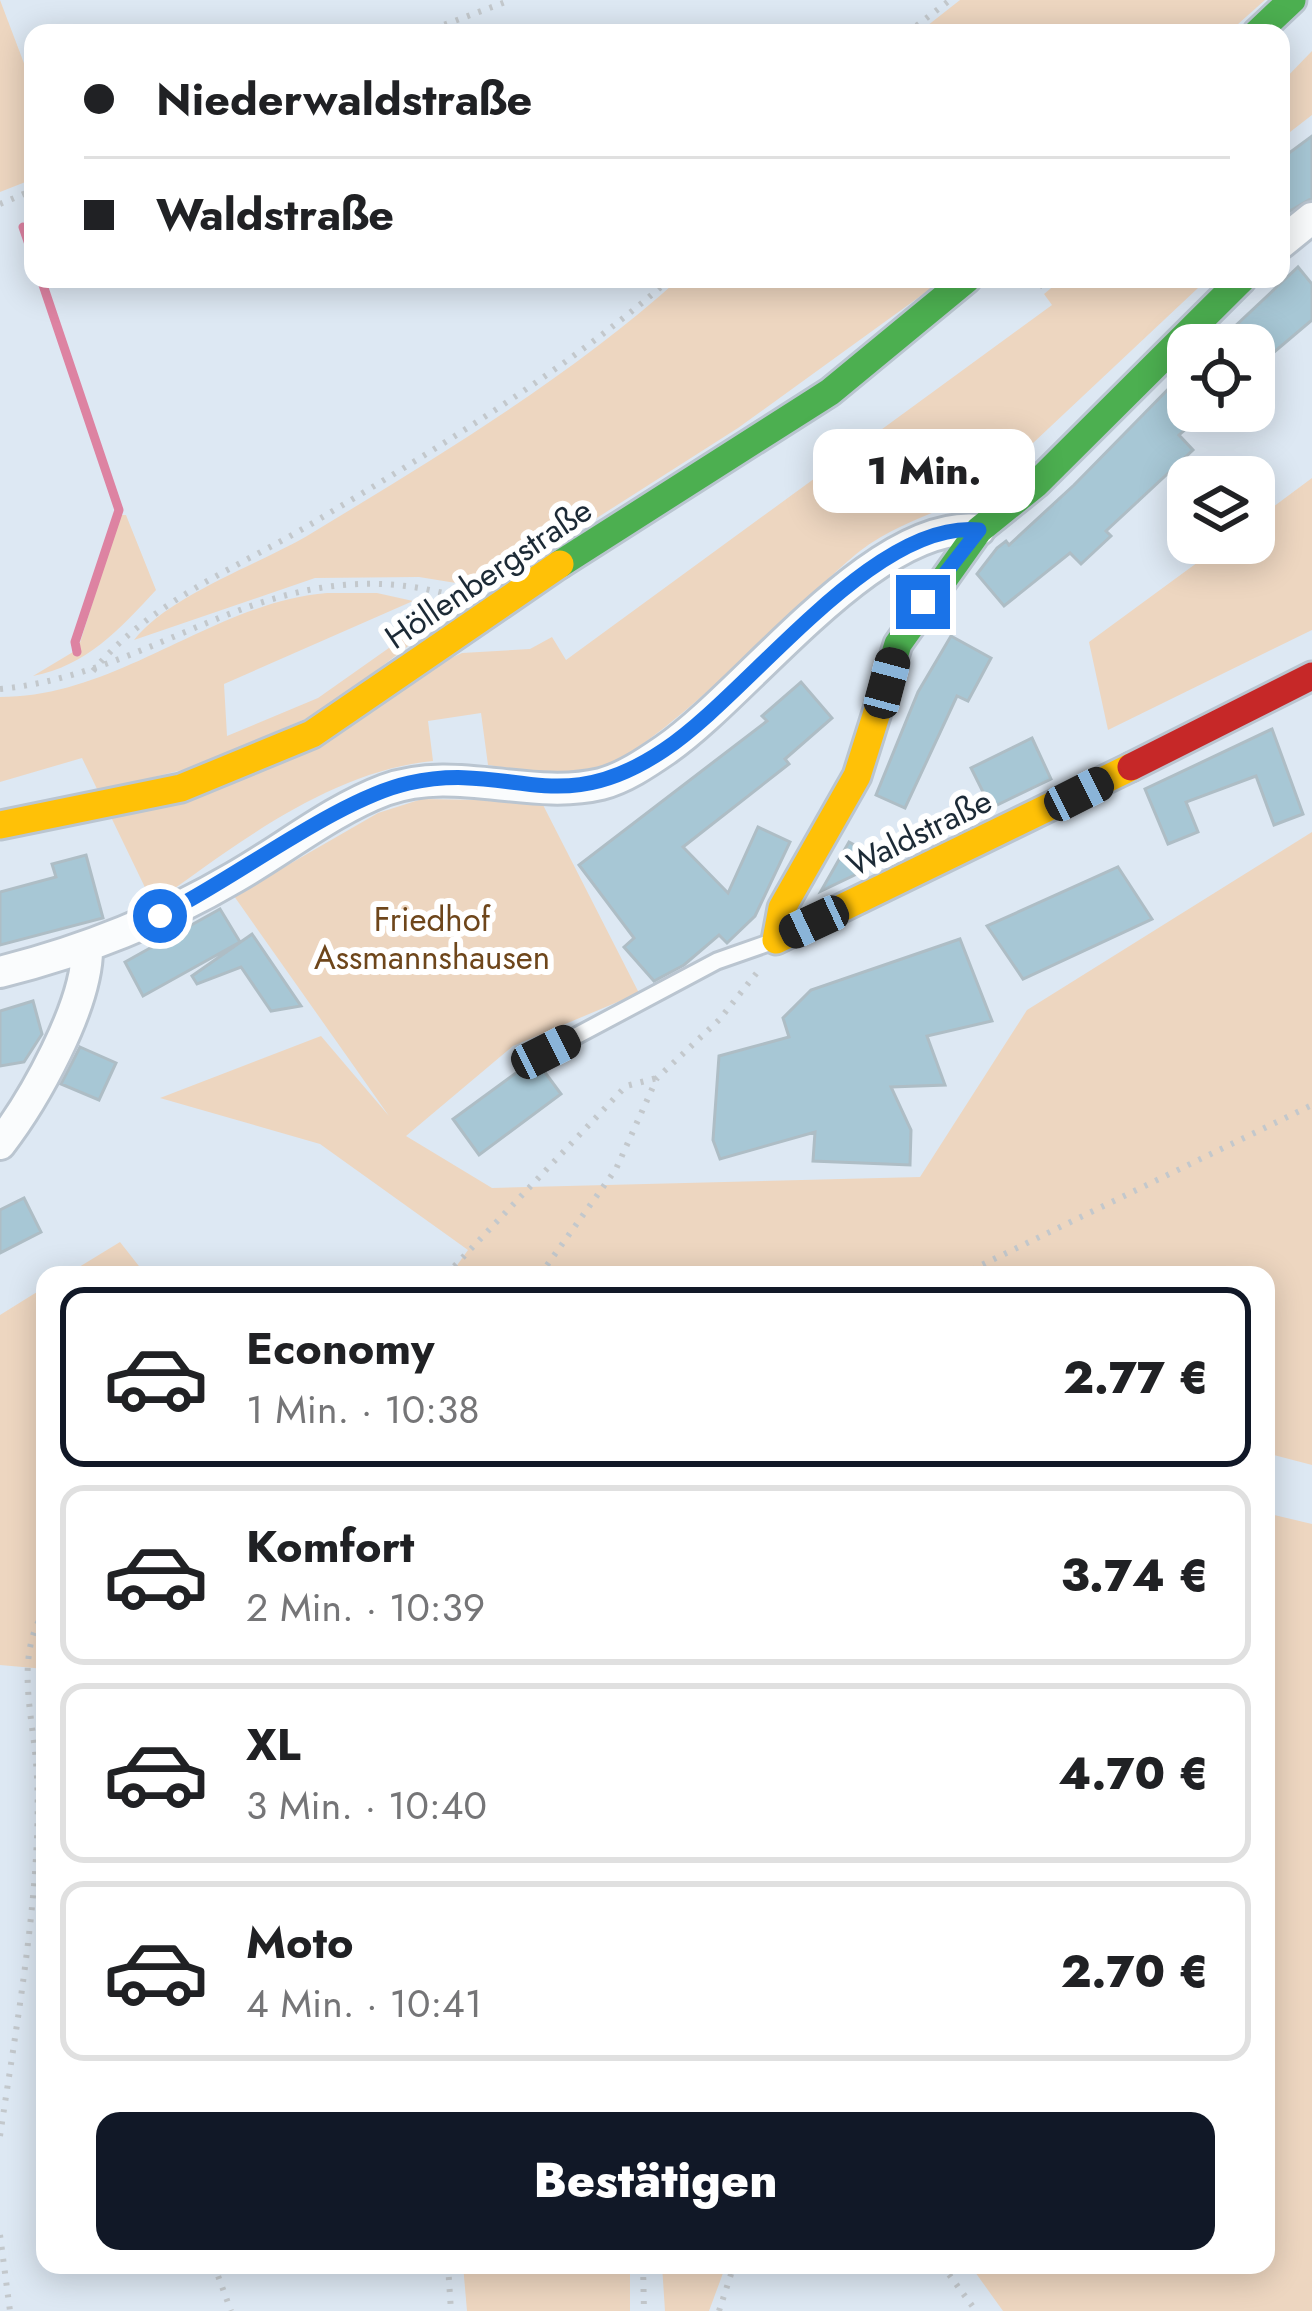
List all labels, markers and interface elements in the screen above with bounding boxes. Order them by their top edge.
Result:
text: Niederwaldstraße [156,67,532,132]
text: Waldstraße [156,182,394,247]
map controls [1167,324,1275,564]
button: locate [1167,324,1275,432]
callout: 1 Min. [812,428,1034,512]
text: 1 Min. [867,442,981,499]
button: layers [1167,456,1275,564]
street label: Höllenbergstraße [375,487,601,660]
route end [896,575,950,629]
car [860,644,914,722]
car [1039,762,1119,826]
street label: Waldstraße [839,777,999,888]
route start [133,889,187,943]
car [774,890,854,954]
park label: Friedhof Assmannshausen [314,896,550,981]
car [506,1020,586,1084]
text: Economy [246,1316,434,1381]
icon: car [102,1323,210,1431]
text: 2.77 € [1063,1345,1209,1410]
text: 1 Min. · 10:38 [246,1381,480,1438]
text: Komfort [246,1514,414,1579]
icon: car [102,1521,210,1629]
text: 3.74 € [1061,1543,1209,1608]
text: 2 Min. · 10:39 [246,1579,485,1636]
text: XL [246,1712,301,1777]
icon: car [102,1719,210,1827]
text: 4.70 € [1058,1741,1209,1806]
text: 3 Min. · 10:40 [246,1777,487,1834]
text: Moto [246,1910,354,1975]
icon: car [102,1917,210,2025]
text: 2.70 € [1061,1939,1209,2004]
text: 4 Min. · 10:41 [246,1975,482,2032]
button: Bestätigen [96,2112,1215,2250]

